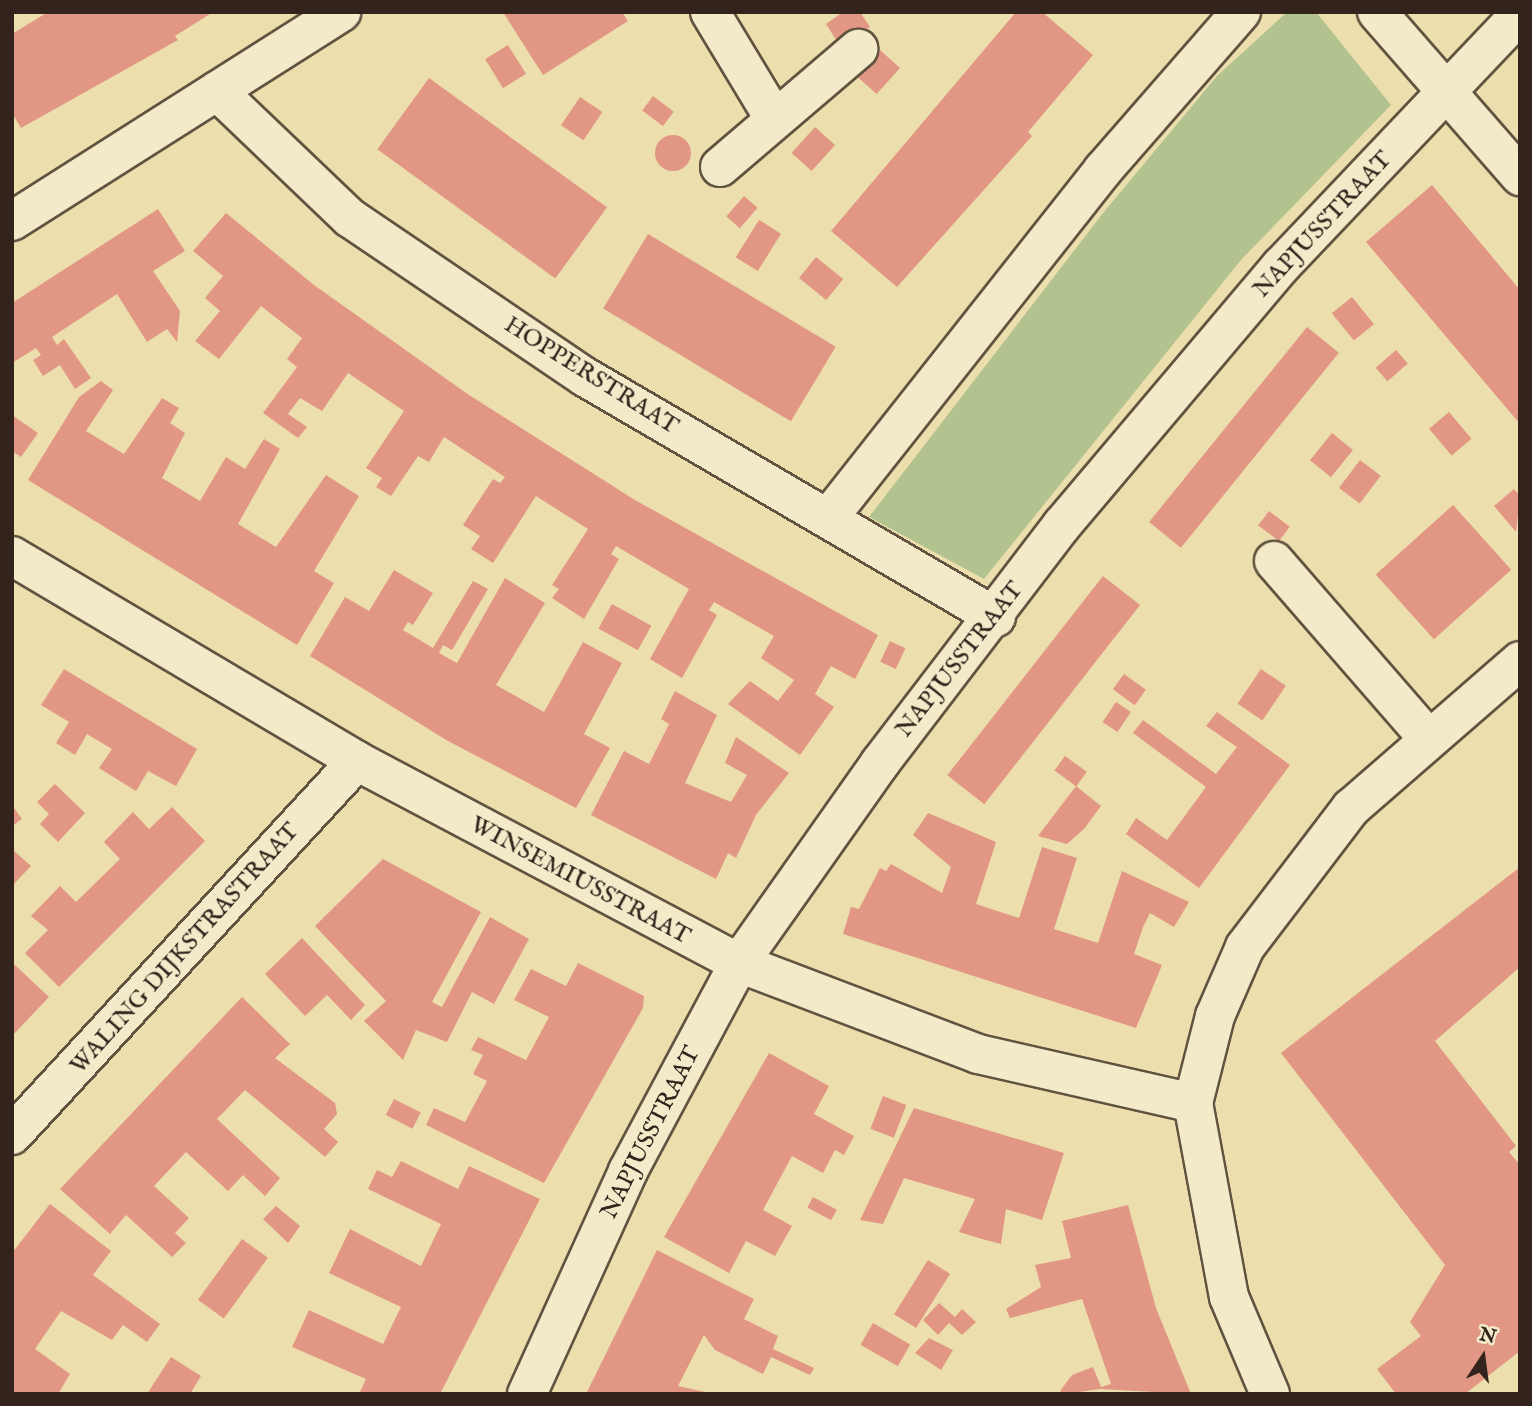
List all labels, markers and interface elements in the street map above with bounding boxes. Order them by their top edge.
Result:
street label: NAPJUSSTRAAT [1248,146,1398,304]
street label: HOPPERSTRAAT [499,311,683,441]
street label: NAPJUSSTRAAT [890,576,1030,744]
street label: WINSEMIUSSTRAAT [465,811,695,951]
street label: WALING DIJKSTRASTRAAT [65,817,305,1081]
street label: NAPJUSSTRAAT [595,1042,707,1224]
north arrow [1448,1322,1518,1392]
text: N [1477,1323,1498,1350]

